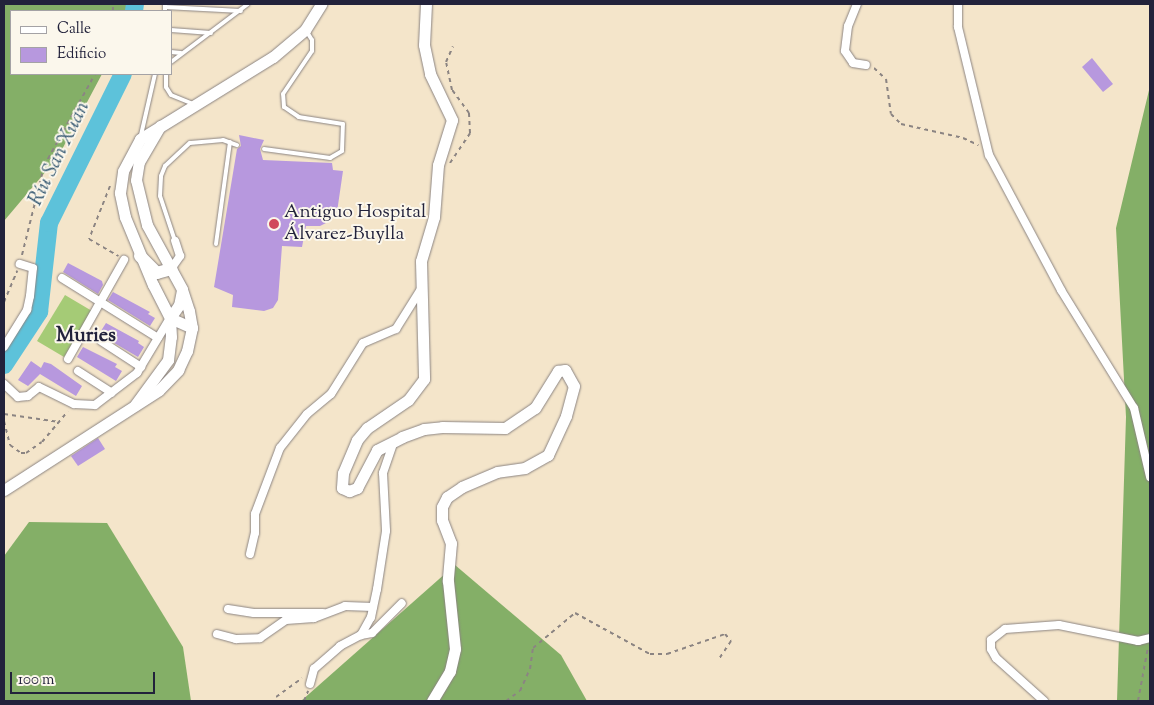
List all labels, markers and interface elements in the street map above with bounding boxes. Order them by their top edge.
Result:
legend [10,10,172,75]
text: Calle [57,19,91,40]
text: Edificio [57,44,106,65]
water label: Ríu San Xuan [24,98,96,210]
place label: Antiguo Hospital Álvarez-Buylla [284,202,426,246]
marker: Antiguo Hospital Álvarez-Buylla [268,218,280,230]
district label: Muries [56,324,116,348]
scale bar [12,662,158,694]
text: 100 m [18,670,54,691]

